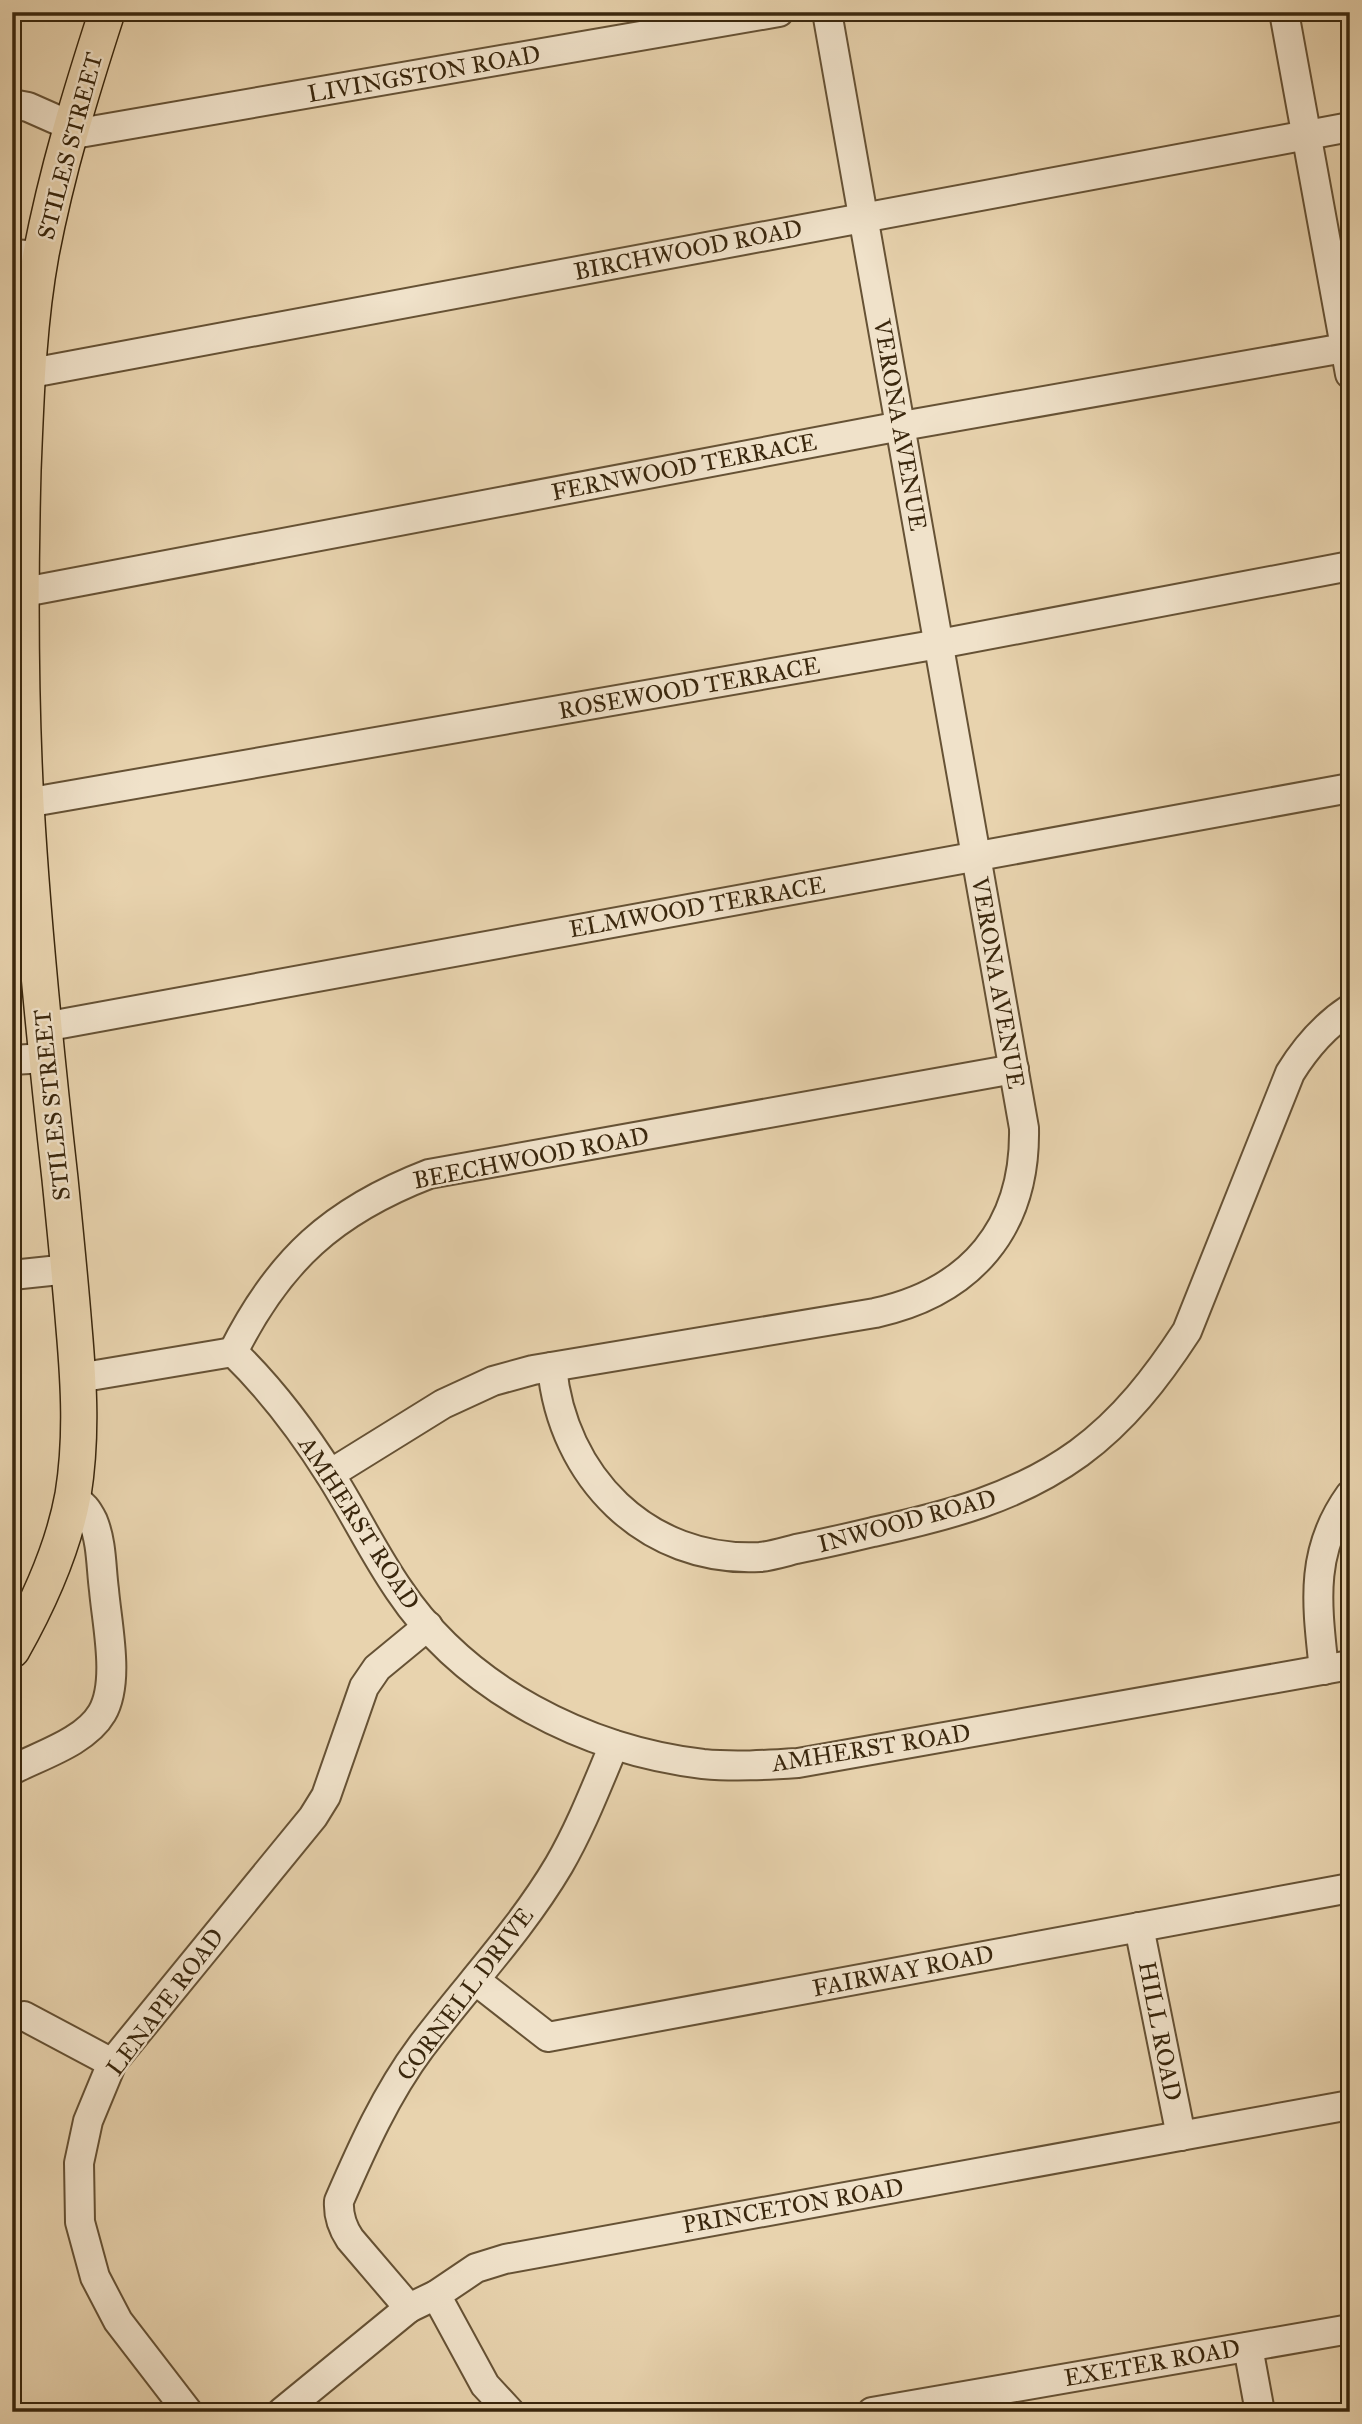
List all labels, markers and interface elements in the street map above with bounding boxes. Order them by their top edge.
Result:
street label: LIVINGSTON ROAD [305,39,543,109]
street label: STILES STREET [31,49,109,243]
street label: BIRCHWOOD ROAD [571,213,805,287]
street label: VERONA AVENUE [866,316,933,533]
street label: FERNWOOD TERRACE [549,427,819,507]
street label: ROSEWOOD TERRACE [556,650,822,726]
street label: ELMWOOD TERRACE [567,870,827,944]
street label: VERONA AVENUE [964,874,1031,1091]
street label: STILES STREET [27,1008,77,1202]
street label: BEECHWOOD ROAD [410,1120,652,1196]
street label: AMHERST ROAD [291,1430,426,1615]
street label: INWOOD ROAD [815,1483,999,1559]
street label: AMHERST ROAD [769,1717,972,1779]
street label: CORNELL DRIVE [390,1901,540,2087]
street label: LENAPE ROAD [100,1922,230,2082]
street label: FAIRWAY ROAD [810,1939,996,2003]
street label: HILL ROAD [1132,1959,1188,2103]
street label: PRINCETON ROAD [680,2172,906,2240]
street label: EXETER ROAD [1062,2333,1242,2393]

